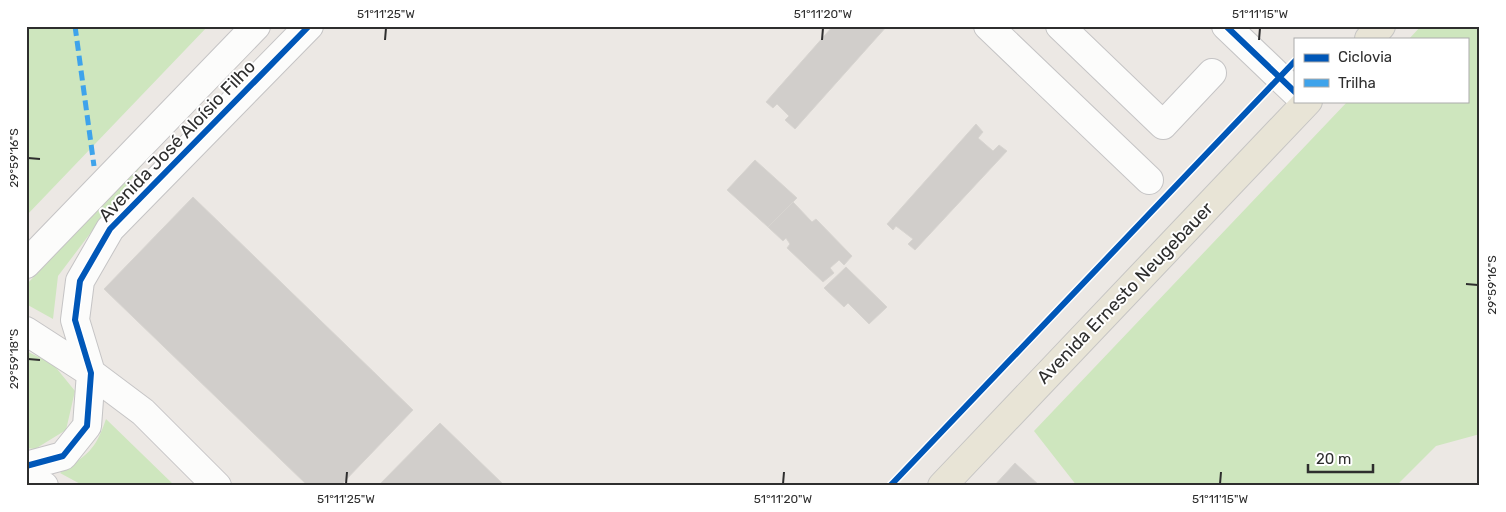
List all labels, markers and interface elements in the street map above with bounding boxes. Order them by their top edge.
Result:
text: 51°11'25"W [357,7,415,21]
text: 51°11'20"W [794,7,853,21]
text: 51°11'15"W [1232,7,1288,21]
legend [1294,38,1468,102]
text: Ciclovia [1338,48,1392,66]
street label: Avenida José Aloísio Filho [94,56,260,226]
text: Trilha [1338,74,1376,92]
text: 29°59'16"S [7,128,21,188]
street label: Avenida Ernesto Neugebauer [1032,198,1218,388]
text: 29°59'16"S [1485,255,1499,315]
text: 29°59'18"S [7,329,21,389]
scale bar [1308,442,1374,474]
text: 20 m [1316,450,1351,468]
text: 51°11'25"W [317,492,375,506]
text: 51°11'20"W [754,492,813,506]
text: 51°11'15"W [1192,492,1248,506]

